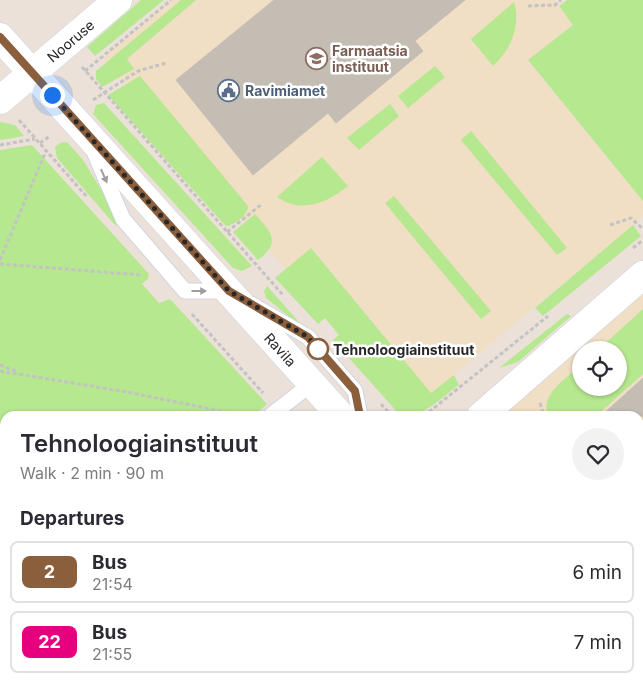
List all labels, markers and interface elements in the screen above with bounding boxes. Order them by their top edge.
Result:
street label: Nooruse [43,16,97,65]
place label: Farmaatsia instituut [332,42,408,75]
school or university icon: Farmaatsia instituut [304,46,328,70]
public building icon: Ravimiamet [217,78,241,102]
place label: Ravimiamet [245,82,325,99]
your location [40,83,65,108]
one-way arrow [101,169,109,183]
one-way arrow [191,287,207,295]
street label: Ravila [262,329,300,369]
marker: Tehnoloogiainstituut [307,338,329,360]
place label: Tehnoloogiainstituut [333,341,474,358]
map controls [572,341,627,396]
button: locate [572,341,627,396]
button: heart [572,428,624,480]
text: Tehnoloogiainstituut [20,429,258,458]
text: Walk · 2 min · 90 m [20,463,164,483]
text: Departures [20,507,124,530]
text: Bus [92,551,127,574]
text: 2 [44,561,55,582]
text: 6 min [572,561,622,584]
text: 21:54 [92,574,133,594]
text: Bus [92,621,127,644]
text: 22 [38,631,61,652]
text: 7 min [573,631,622,654]
text: 21:55 [92,644,132,664]

